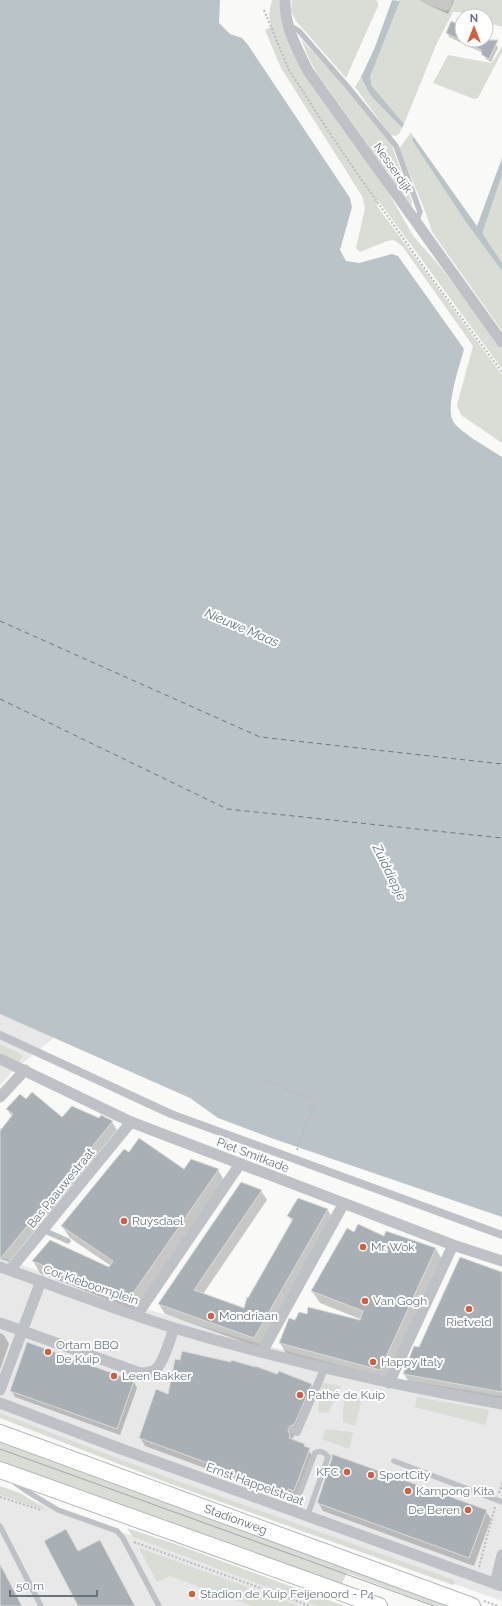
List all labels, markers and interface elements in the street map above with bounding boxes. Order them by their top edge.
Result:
north arrow [454,8,494,48]
text: N [470,12,478,25]
street label: Nesserdijk [371,140,416,196]
water label: Nieuwe Maas [202,605,281,650]
water label: Zuiddiepje [369,841,410,903]
street label: Piet Smitkade [215,1135,291,1175]
street label: Bas Paauwestraat [25,1145,97,1231]
place label: Ruysdael [132,1214,184,1228]
marker: Ruysdael [119,1216,129,1226]
place label: Mr. Wok [371,1240,415,1254]
marker: Mr. Wok [358,1242,368,1252]
street label: Cor Kieboomplein [42,1262,140,1308]
place label: Van Gogh [373,1294,427,1308]
marker: Van Gogh [360,1296,370,1306]
marker: Rietveld [464,1304,474,1314]
place label: Mondriaan [219,1309,278,1323]
marker: Mondriaan [206,1311,216,1321]
place label: Rietveld [446,1315,492,1329]
place label: Ortam BBQ De Kuip [56,1338,119,1366]
marker: Ortam BBQ De Kuip [43,1347,53,1357]
place label: Happy Italy [381,1355,444,1369]
marker: Happy Italy [368,1357,378,1367]
place label: Leen Bakker [122,1369,192,1383]
marker: Leen Bakker [109,1371,119,1381]
place label: Pathé de Kuip [308,1388,385,1402]
marker: Pathé de Kuip [295,1390,305,1400]
street label: Ernst Happelstraat [204,1460,306,1508]
place label: KFC [316,1465,339,1479]
marker: KFC [342,1467,352,1477]
place label: SportCity [379,1468,431,1482]
marker: SportCity [366,1470,376,1480]
place label: Kampong Kita [416,1484,494,1498]
marker: Kampong Kita [403,1486,413,1496]
street label: Stadionweg [202,1501,269,1537]
place label: De Beren [408,1503,460,1517]
marker: De Beren [463,1505,473,1515]
scale bar [10,1572,97,1598]
text: 50 m [16,1579,44,1593]
place label: Stadion de Kuip Feijenoord - P4 [200,1587,374,1601]
marker: Stadion de Kuip Feijenoord - P4 [187,1589,197,1599]

